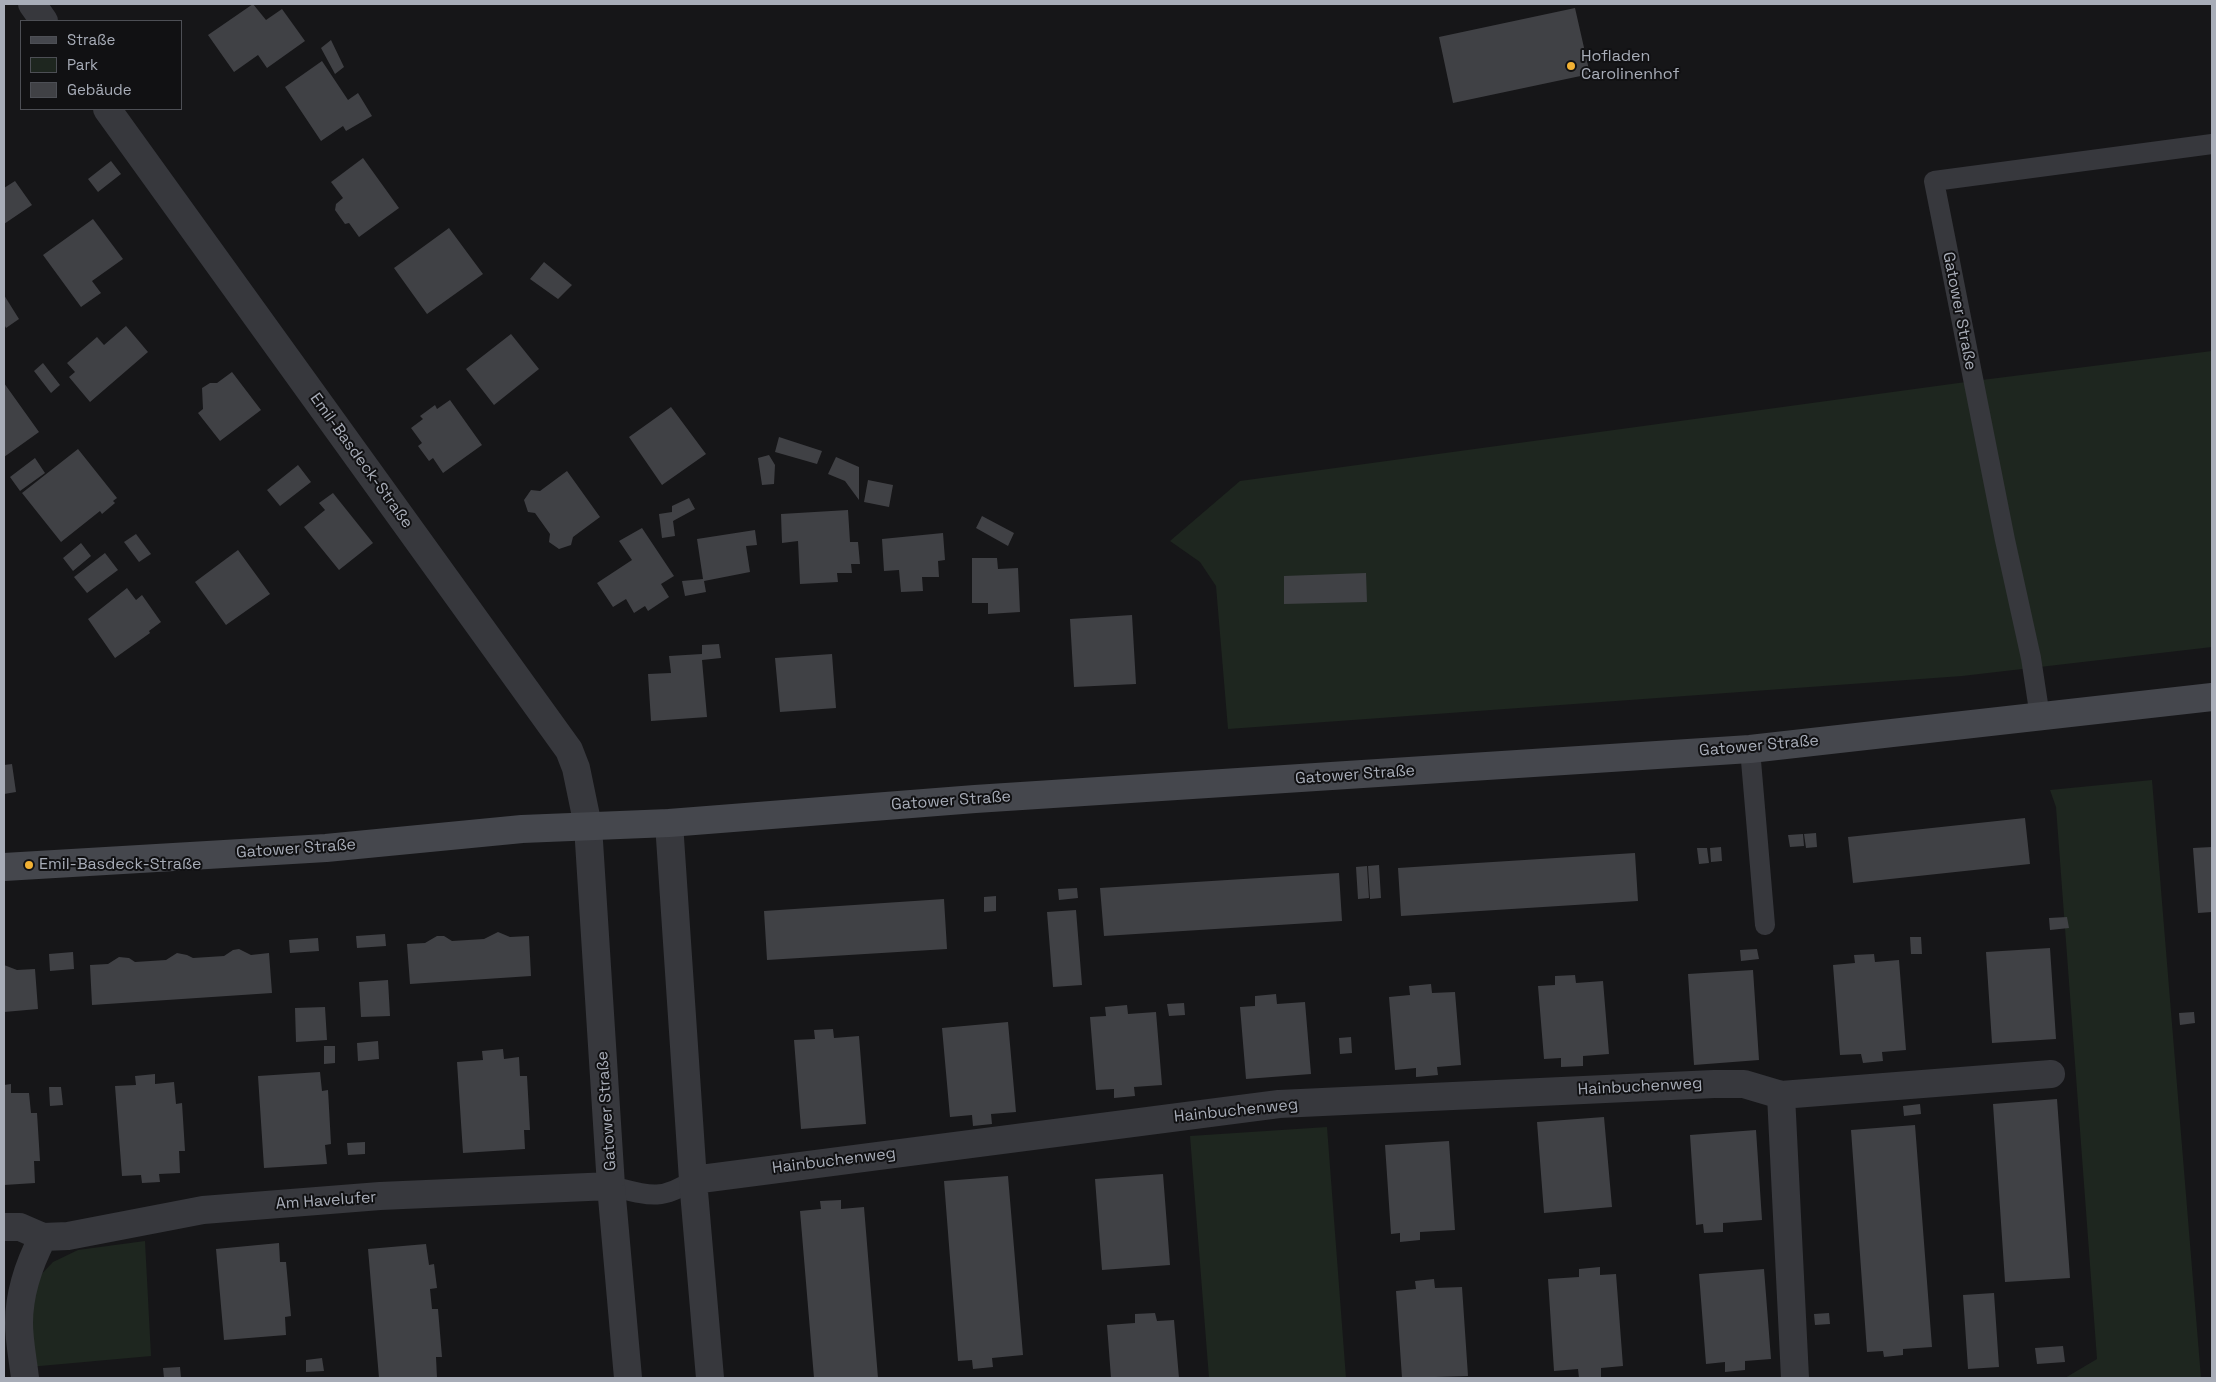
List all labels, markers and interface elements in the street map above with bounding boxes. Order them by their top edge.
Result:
legend [20,20,182,110]
text: Straße [67,30,115,49]
place label: Hofladen Carolinenhof [1581,47,1679,85]
text: Park [67,55,98,74]
marker: Hofladen Carolinenhof [1565,60,1577,72]
text: Gebäude [67,80,132,99]
street label: Gatower Straße [1938,250,1980,372]
street label: Emil-Basdeck-Straße [305,390,417,532]
street label: Gatower Straße [1698,731,1820,761]
street label: Gatower Straße [1294,761,1416,789]
street label: Gatower Straße [890,787,1012,815]
street label: Gatower Straße [235,835,357,863]
place label: Emil-Basdeck-Straße [39,855,201,875]
marker: Emil-Basdeck-Straße [23,859,35,871]
street label: Gatower Straße [593,1050,621,1172]
street label: Hainbuchenweg [1577,1074,1703,1100]
street label: Hainbuchenweg [1173,1095,1299,1127]
street label: Hainbuchenweg [771,1144,897,1178]
street label: Am Havelufer [275,1188,377,1214]

